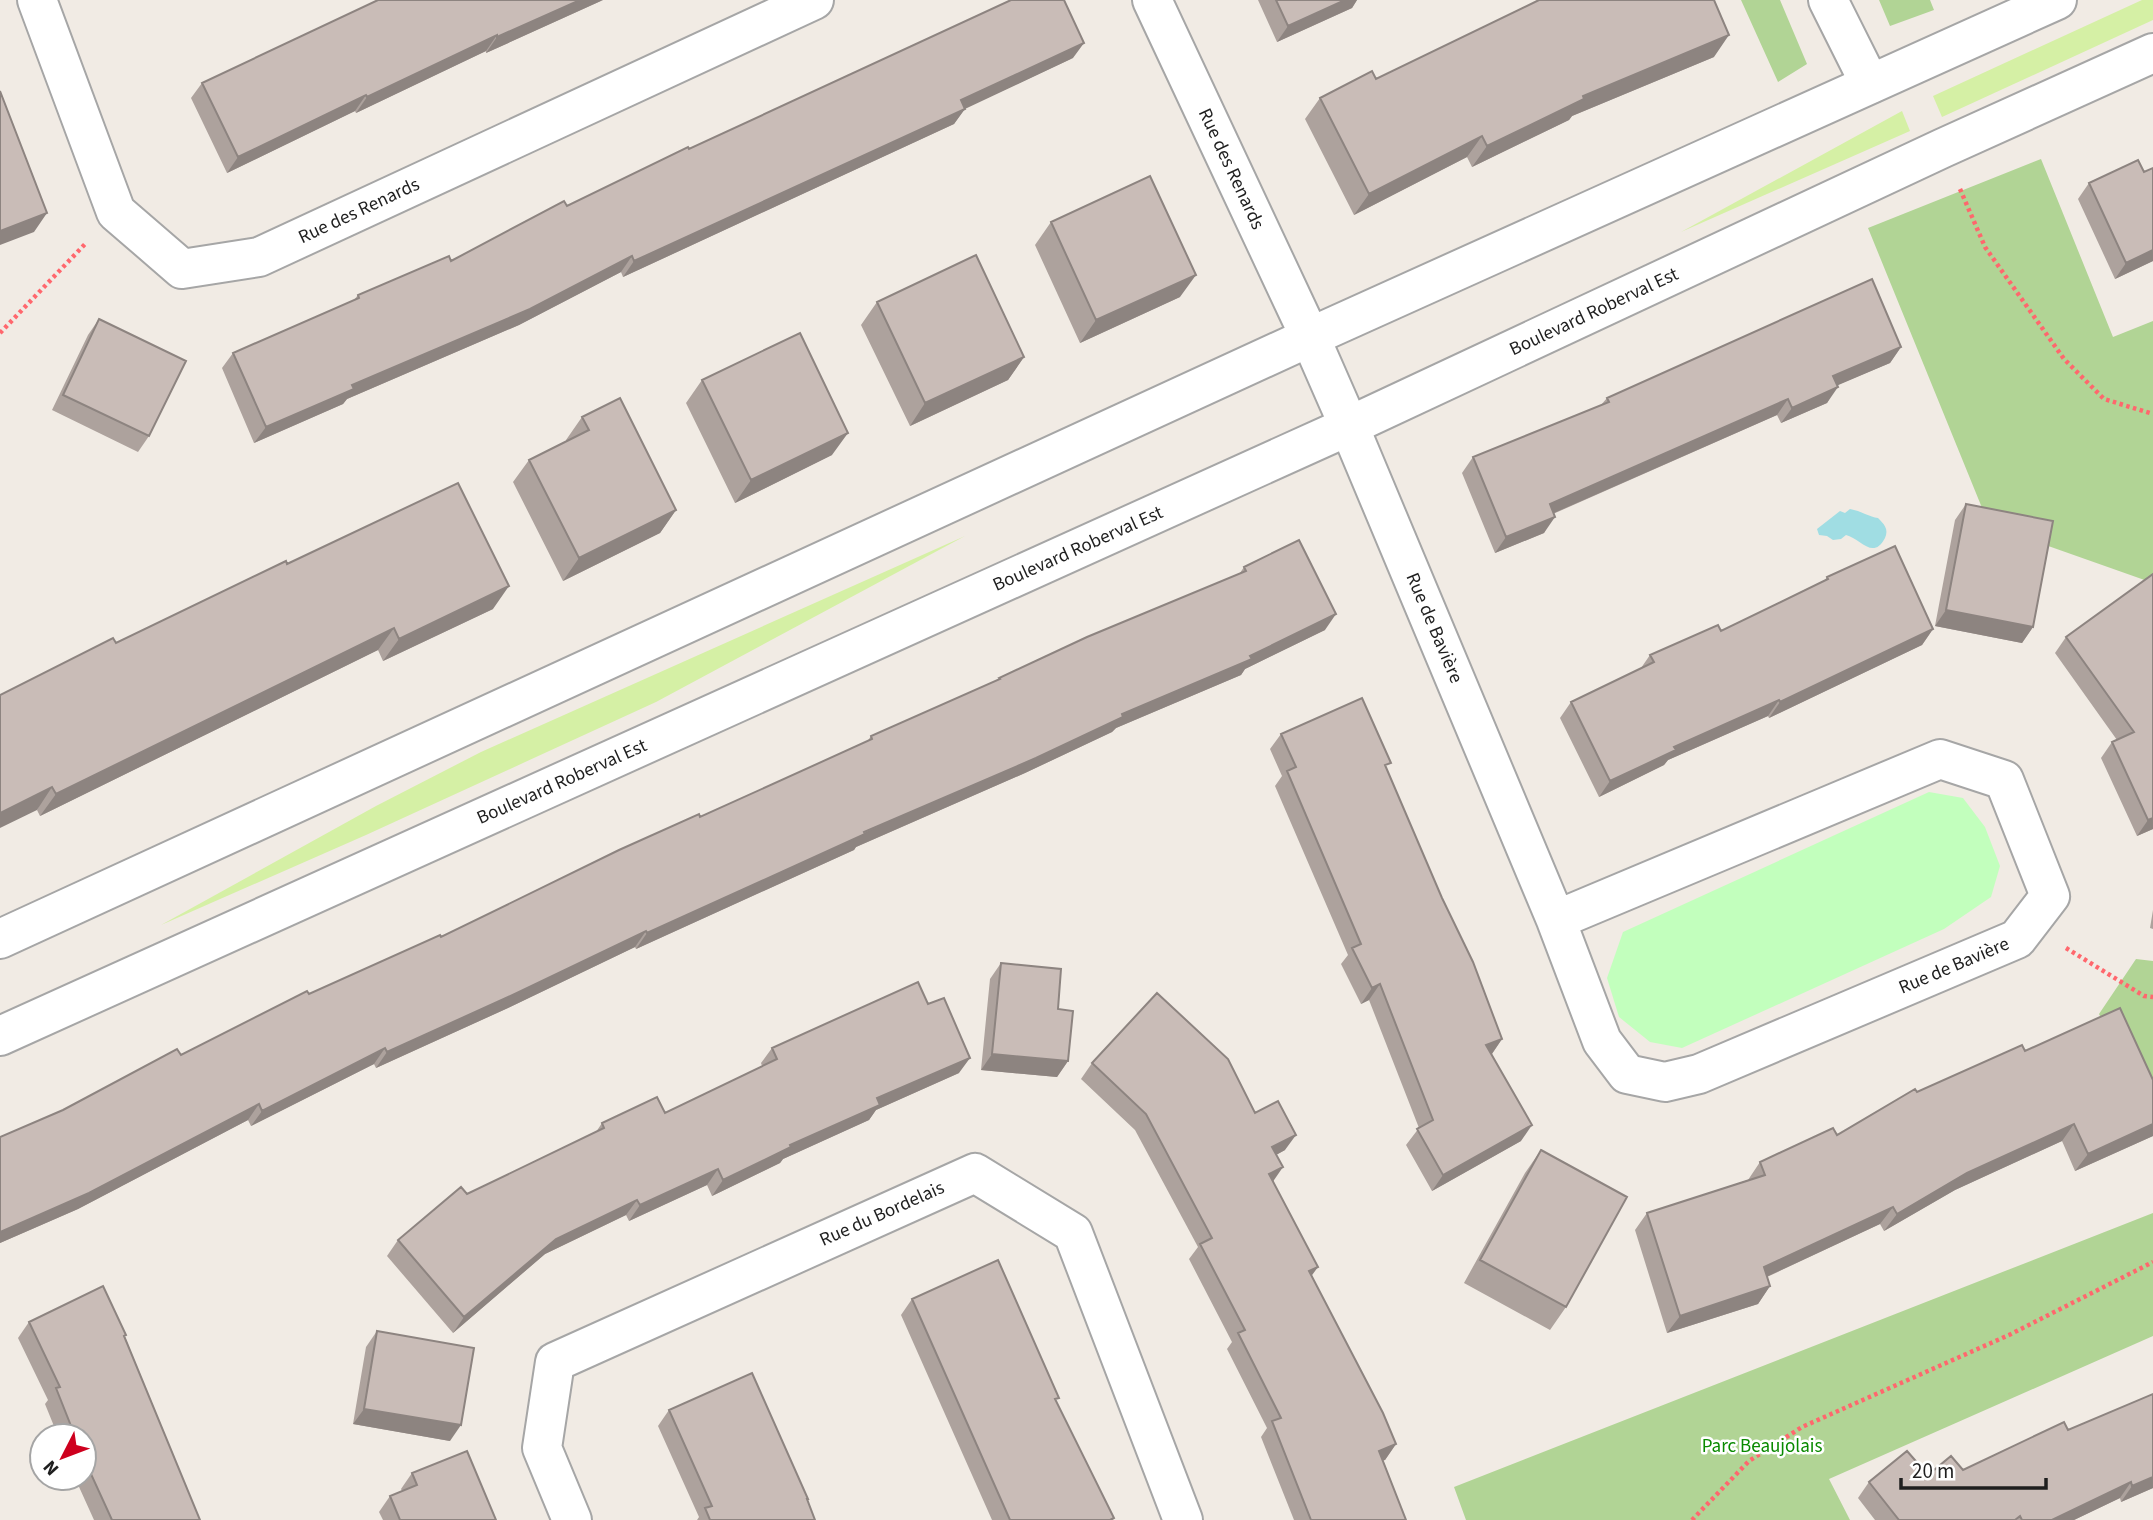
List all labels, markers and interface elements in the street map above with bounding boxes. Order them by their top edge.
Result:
street label: Rue des Renards [1191,104,1271,234]
street label: Rue des Renards [294,171,424,251]
street label: Boulevard Roberval Est [1505,261,1683,363]
street label: Boulevard Roberval Est [989,499,1168,599]
street label: Rue de Bavière [1399,569,1469,687]
street label: Boulevard Roberval Est [473,732,652,832]
street label: Rue de Bavière [1895,931,2013,1001]
street label: Rue du Bordelais [815,1174,949,1254]
north arrow [28,1422,98,1492]
park label: Parc Beaujolais [1702,1433,1822,1460]
scale bar [1901,1446,2046,1490]
text: N [37,1454,66,1481]
text: 20 m [1912,1456,1954,1486]

